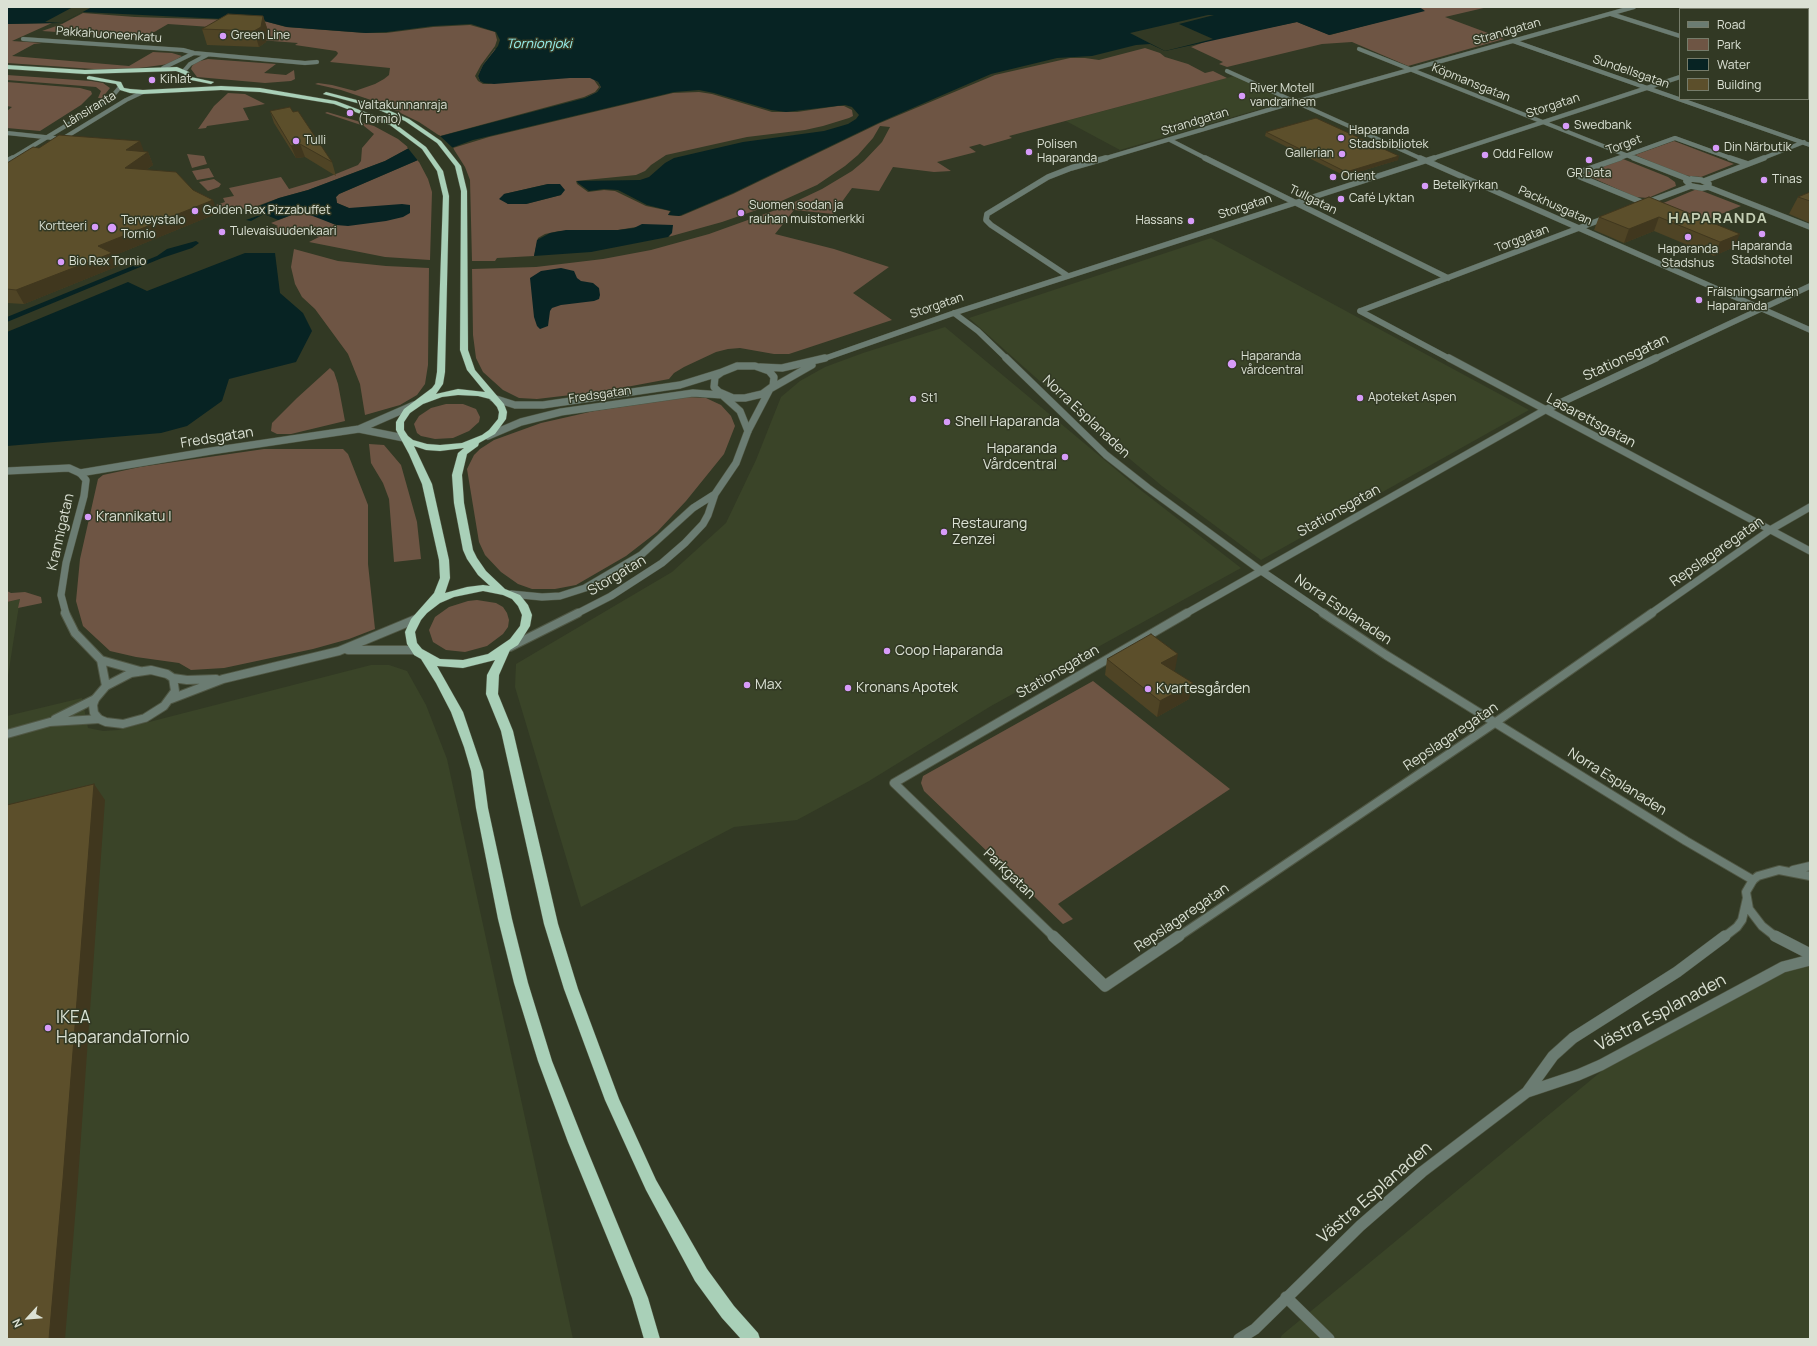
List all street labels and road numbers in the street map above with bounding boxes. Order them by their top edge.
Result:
street label: Strandgatan [1472,15,1542,49]
street label: Pakkahuoneenkatu [56,24,162,46]
street label: Sundellsgatan [1591,52,1671,92]
street label: Köpmansgatan [1430,61,1512,105]
street label: Länsiranta [61,89,119,131]
street label: Storgatan [1524,91,1582,121]
street label: Strandgatan [1160,105,1230,139]
street label: Torget [1604,132,1644,158]
street label: Tullgatan [1287,182,1339,218]
street label: Packhusgatan [1516,183,1594,229]
street label: Storgatan [1216,192,1274,222]
street label: Torggatan [1493,222,1551,256]
street label: Storgatan [908,290,966,322]
street label: Stationsgatan [1580,331,1672,385]
street label: Norra Esplanaden [1039,372,1133,462]
street label: Fredsgatan [568,383,632,407]
street label: Lasarettsgatan [1544,390,1638,452]
street label: Fredsgatan [179,424,255,452]
street label: Stationsgatan [1294,481,1384,541]
street label: Krannigatan [44,492,78,572]
street label: Repslagaregatan [1667,513,1767,591]
street label: Storgatan [585,552,649,600]
street label: Norra Esplanaden [1291,571,1395,649]
street label: Stationsgatan [1014,642,1102,702]
street label: Repslagaregatan [1401,699,1501,775]
street label: Norra Esplanaden [1564,745,1670,819]
street label: Parkgatan [980,845,1038,903]
street label: Repslagaregatan [1132,880,1232,956]
street label: Västra Esplanaden [1592,970,1730,1056]
street label: Västra Esplanaden [1314,1138,1436,1248]

